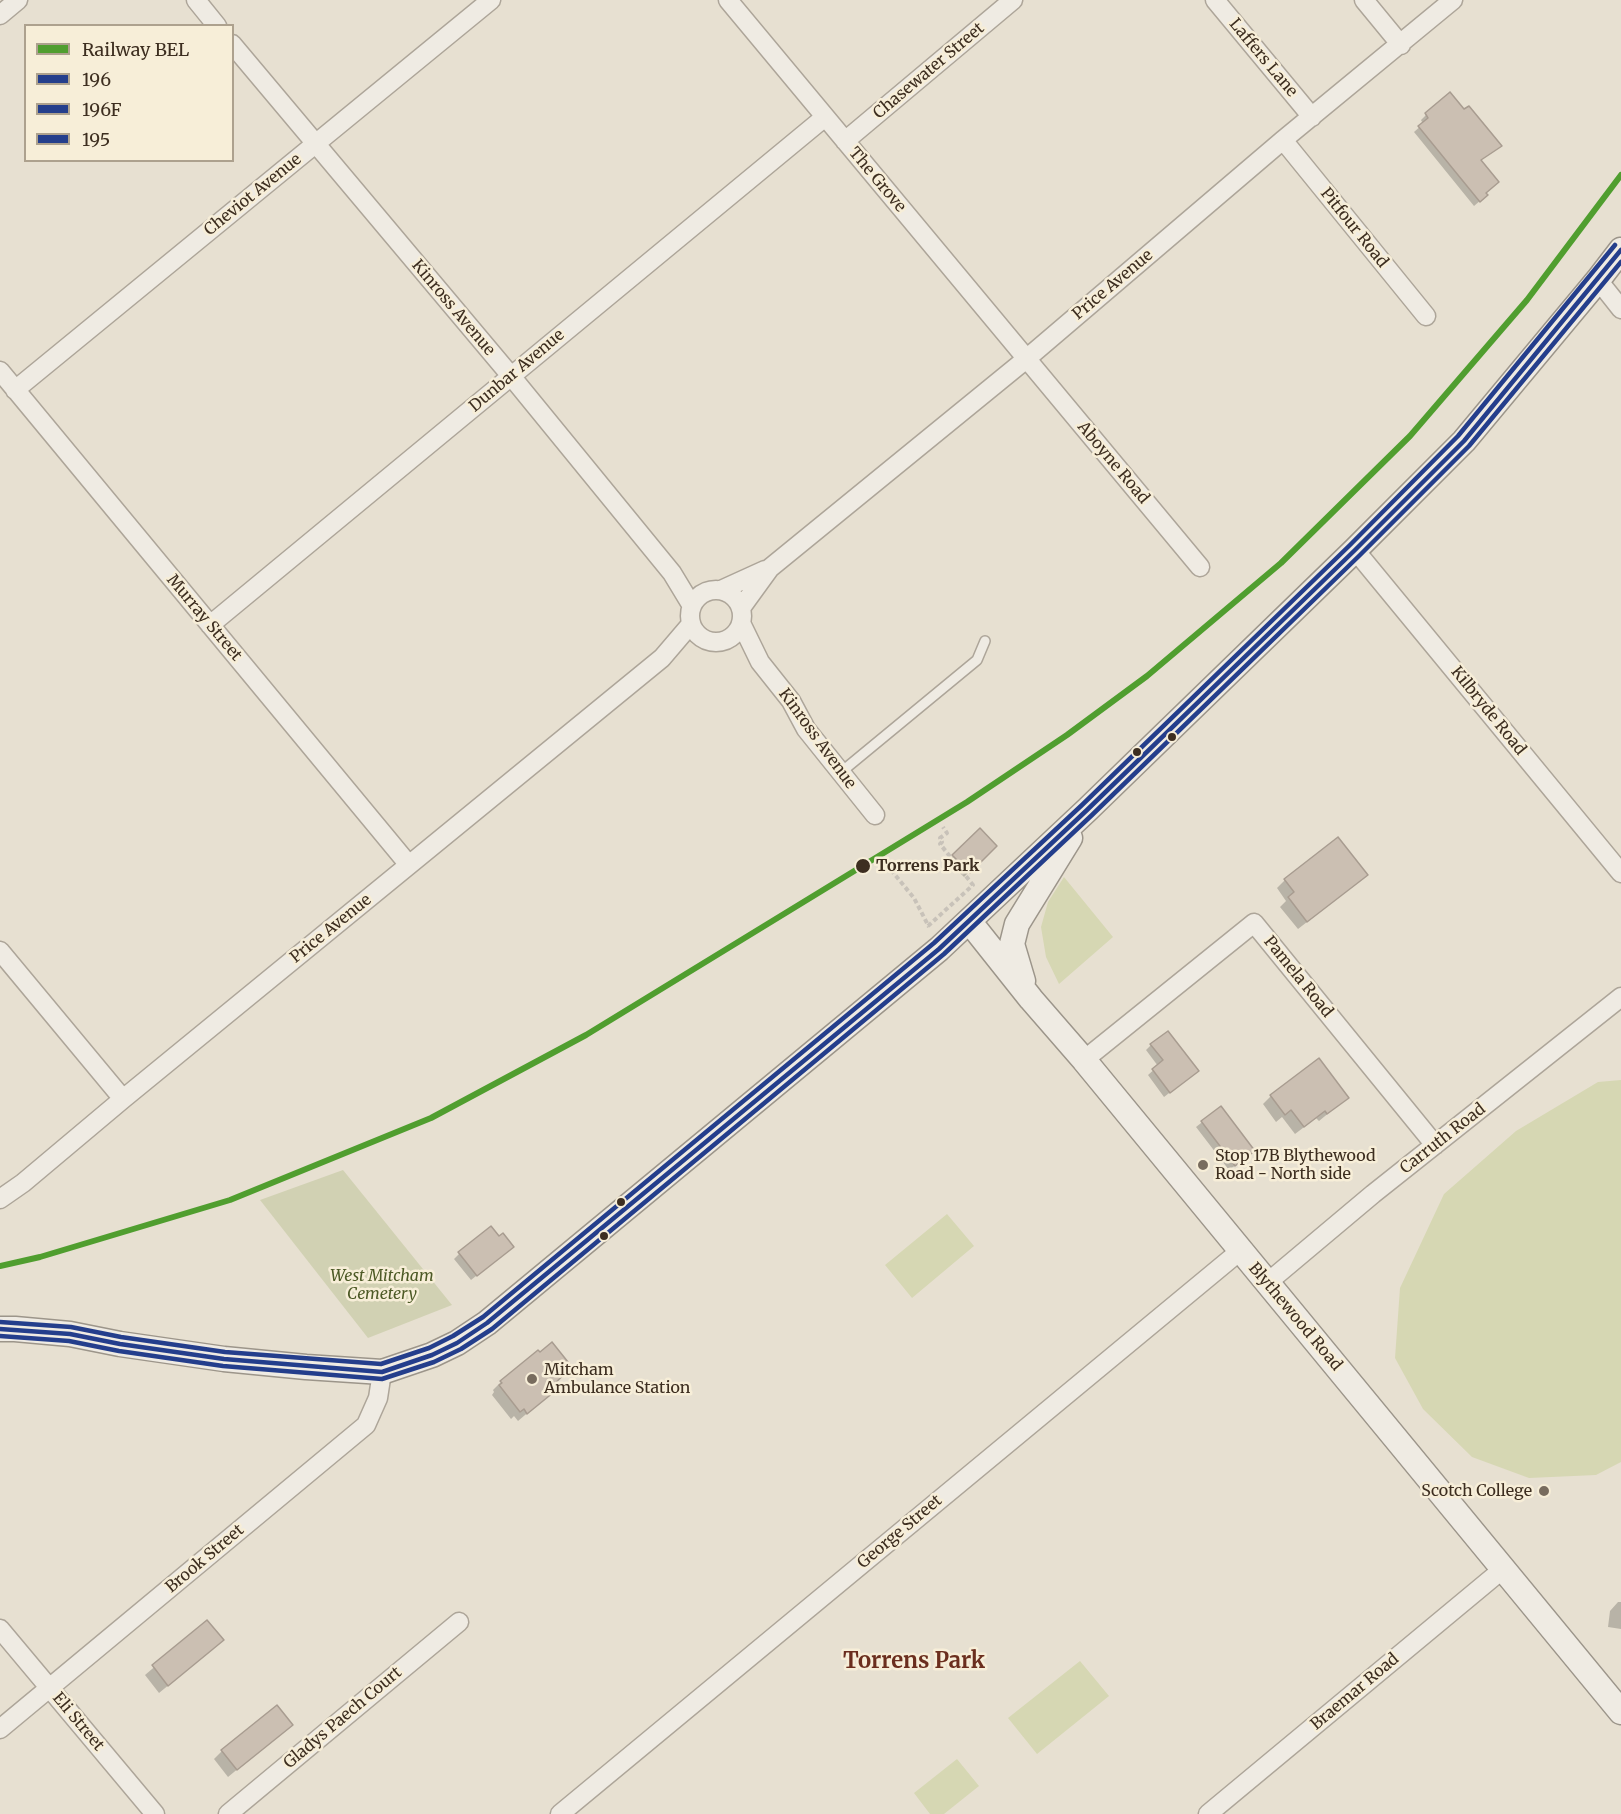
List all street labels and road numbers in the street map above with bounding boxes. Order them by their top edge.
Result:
street label: Laffers Lane [1225,15,1301,101]
street label: Chasewater Street [870,19,988,123]
street label: The Grove [844,144,910,216]
street label: Cheviot Avenue [201,150,305,240]
street label: Pitfour Road [1316,184,1392,272]
street label: Price Avenue [1069,246,1157,324]
street label: Kinross Avenue [407,256,499,360]
street label: Dunbar Avenue [466,326,568,416]
street label: Aboyne Road [1073,418,1153,508]
street label: Murray Street [162,571,246,665]
street label: Kilbryde Road [1446,663,1530,759]
street label: Kinross Avenue [774,685,860,793]
street label: Price Avenue [287,890,375,968]
street label: Pamela Road [1259,933,1337,1021]
street label: Carruth Road [1397,1100,1489,1178]
street label: Blythewood Road [1244,1259,1346,1375]
street label: George Street [854,1491,946,1573]
street label: Brook Street [162,1521,248,1597]
street label: Braemar Road [1307,1650,1403,1734]
street label: Gladys Paech Court [280,1663,406,1773]
street label: Eli Street [48,1689,108,1755]

